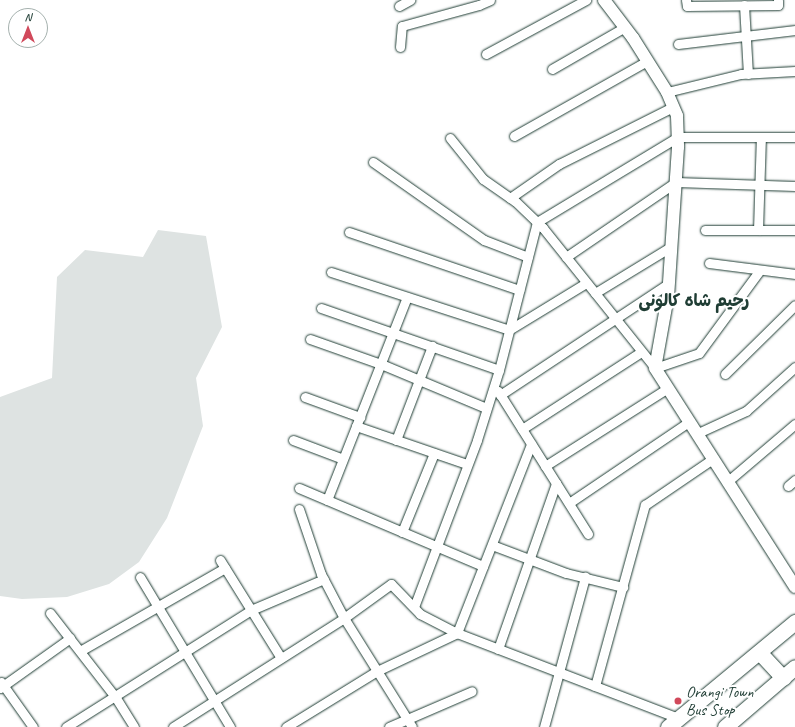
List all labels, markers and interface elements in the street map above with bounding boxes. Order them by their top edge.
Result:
north arrow [8,8,48,48]
text: N [25,10,31,24]
district label: رحیم شاہ کالونی [639,291,749,311]
place label: Orangi Town Bus Stop [686,682,753,720]
marker: Orangi Town Bus Stop [673,696,683,706]

